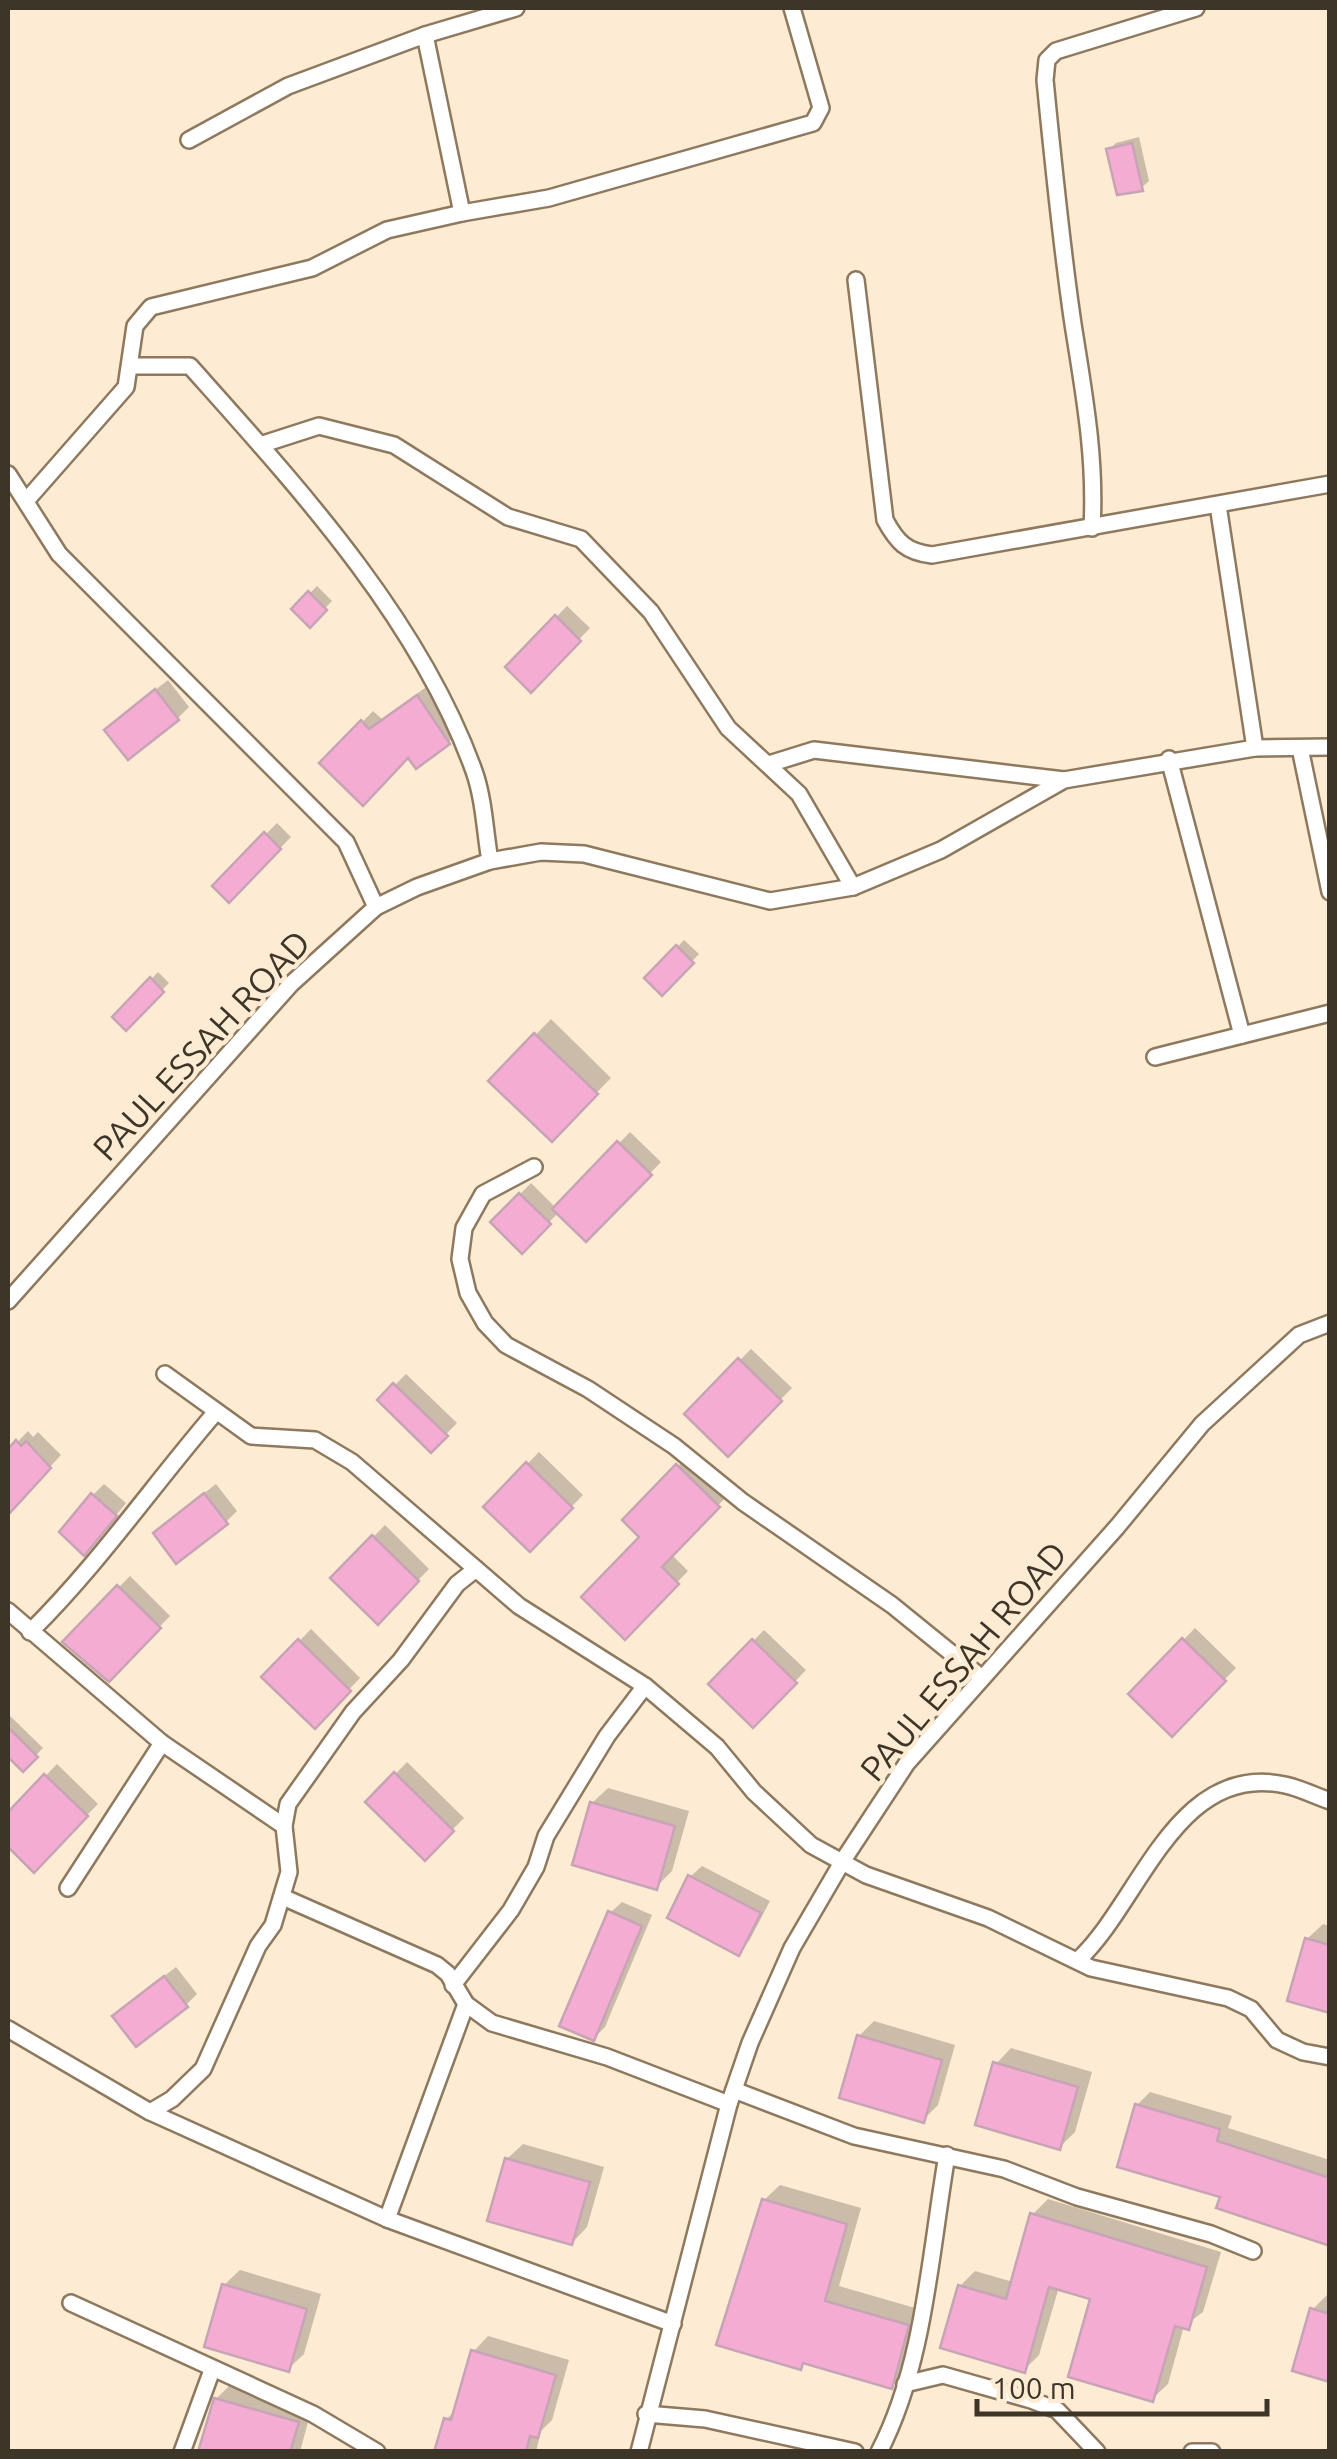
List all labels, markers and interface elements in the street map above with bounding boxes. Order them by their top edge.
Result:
street label: PAUL ESSAH ROAD [84,922,318,1168]
street label: PAUL ESSAH ROAD [851,1533,1075,1789]
scale bar [977,2354,1267,2416]
text: 100 m [992,2371,1076,2405]

